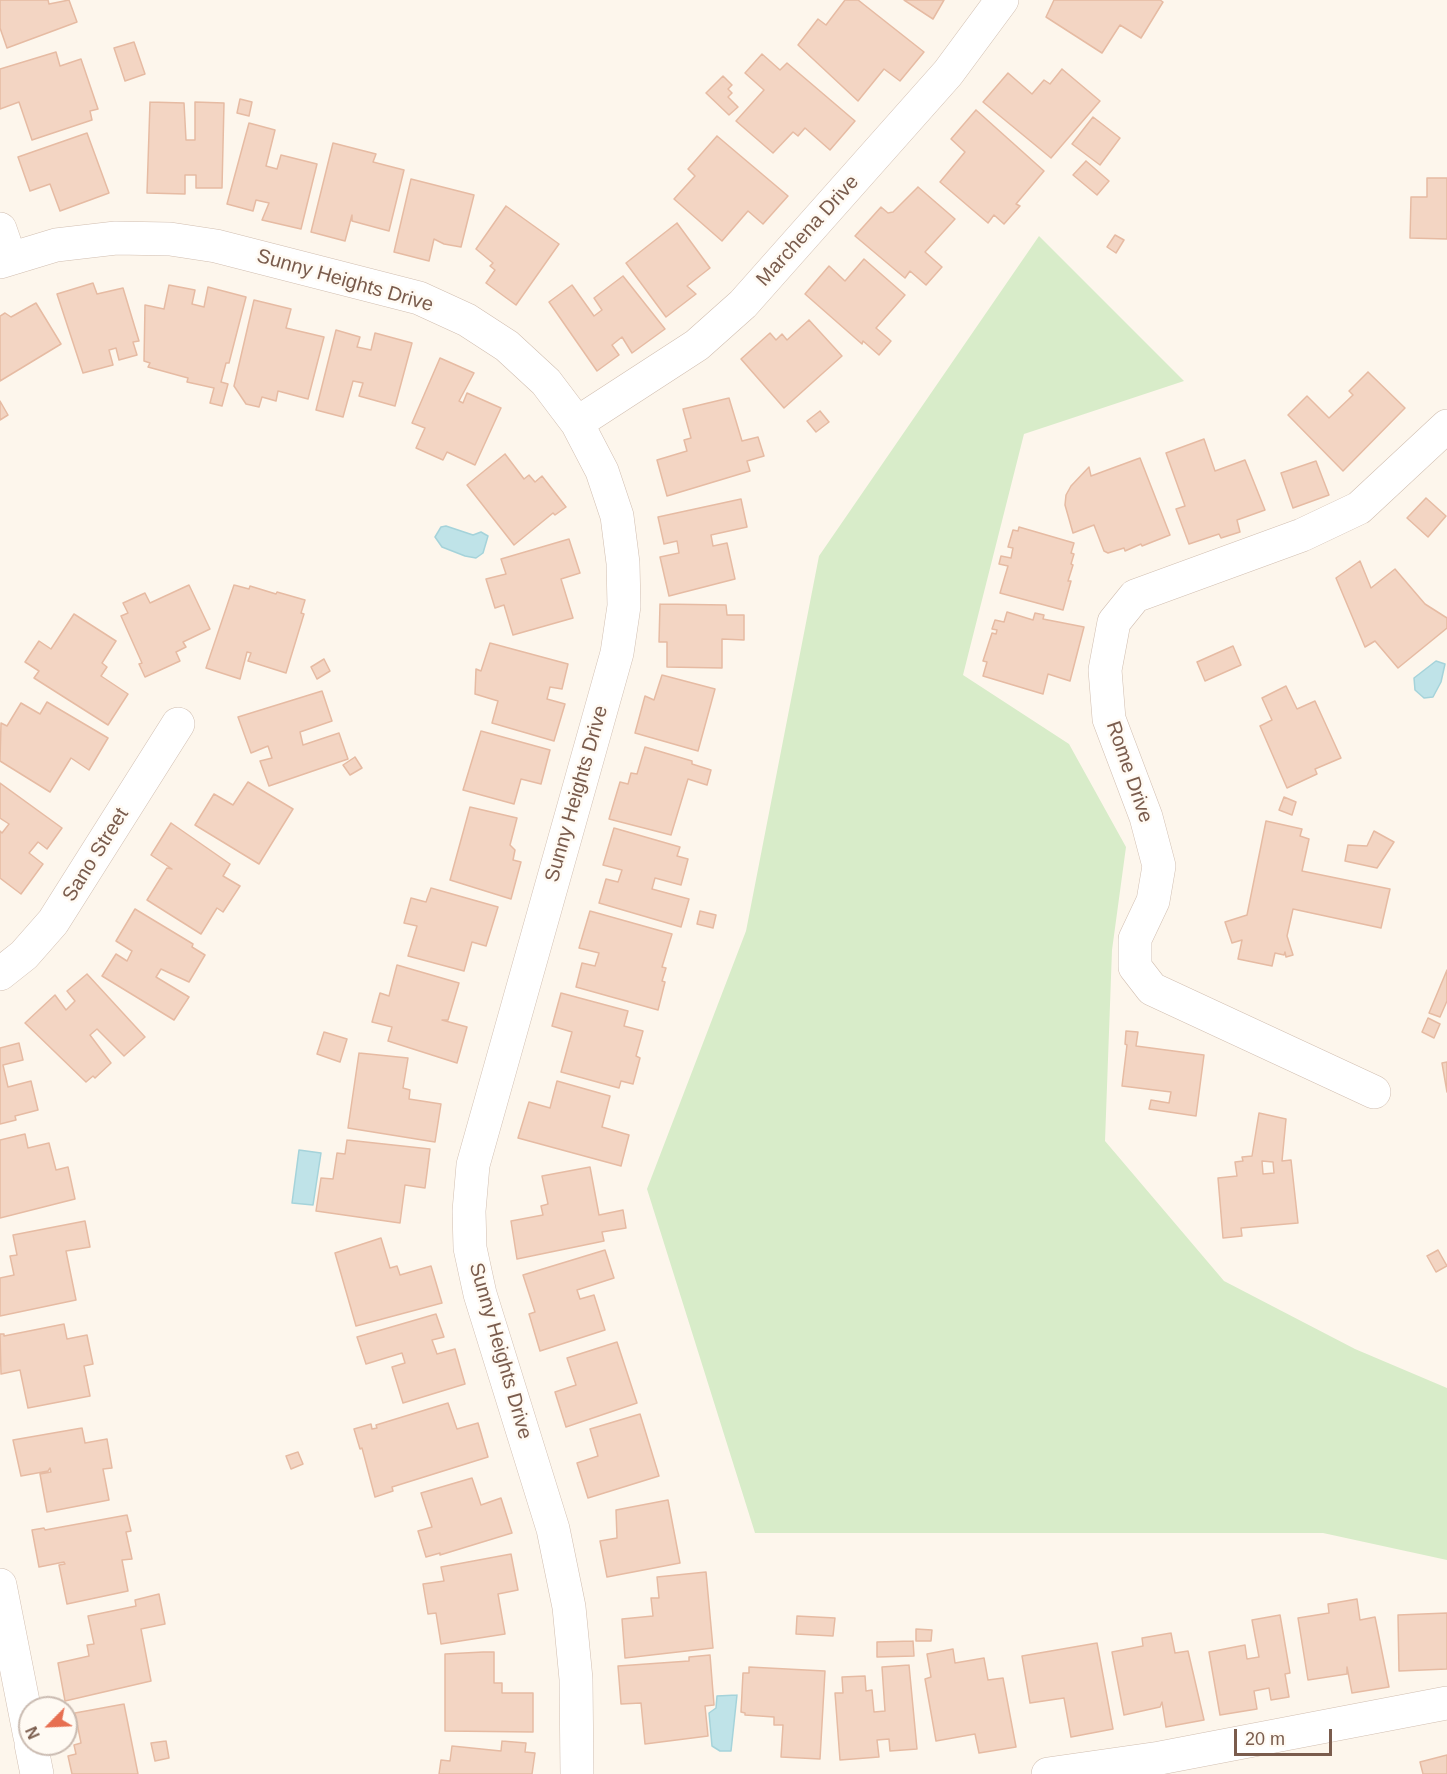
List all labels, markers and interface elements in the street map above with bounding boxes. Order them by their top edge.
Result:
street label: Marchena Drive [752,171,864,291]
street label: Sunny Heights Drive [254,244,436,318]
street label: Sunny Heights Drive [540,703,614,885]
street label: Rome Drive [1100,718,1158,826]
street label: Sano Street [58,804,134,906]
street label: Sunny Heights Drive [463,1260,537,1442]
north arrow [18,1696,78,1756]
scale bar [1237,1717,1334,1755]
text: N [23,1724,43,1741]
text: 20 m [1245,1729,1285,1749]

